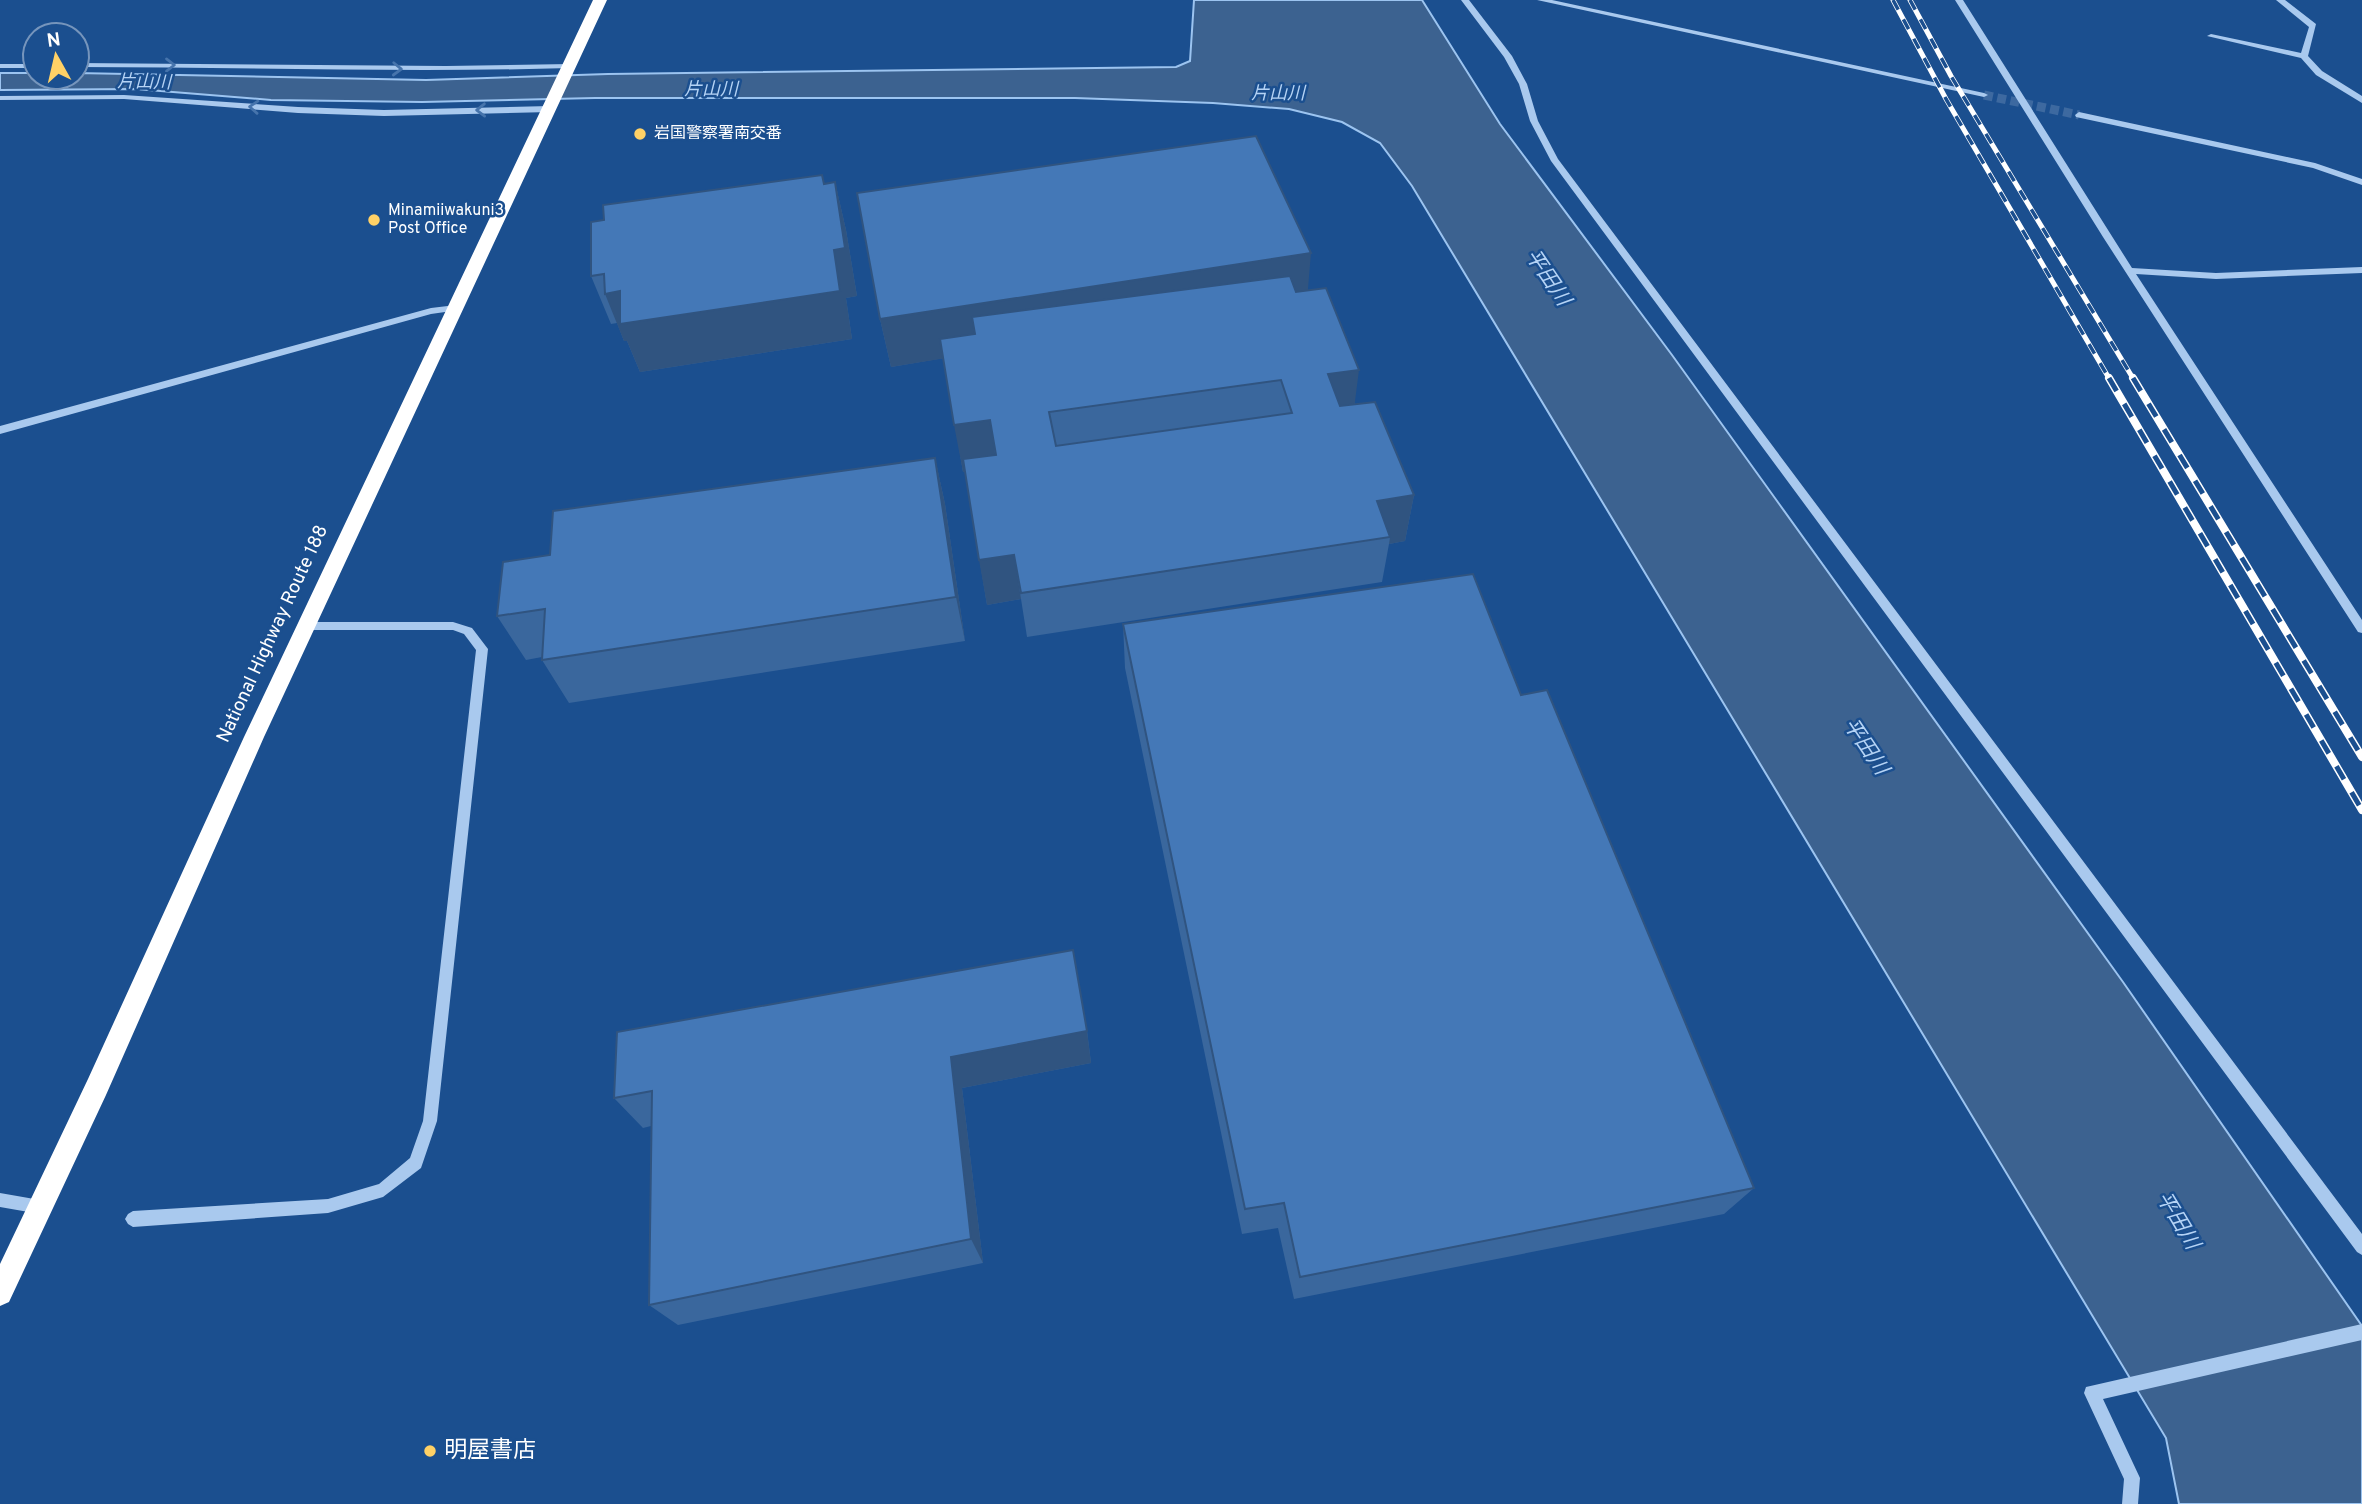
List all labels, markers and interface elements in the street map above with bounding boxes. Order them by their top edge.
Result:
north arrow [21,21,91,91]
text: N [45,28,62,54]
one-way arrow [165,57,175,73]
one-way arrow [392,62,403,77]
water label: 片山川 [117,71,173,95]
water label: 片山川 [684,79,740,102]
water label: 片山川 [1251,83,1307,106]
one-way arrow [248,100,259,115]
one-way arrow [476,103,487,118]
place label: 岩国警察署南交番 [654,124,782,144]
marker: 岩国警察署南交番 [632,126,648,142]
place label: Minamiiwakuni3 Post Office [388,201,504,239]
marker: Minamiiwakuni3 Post Office [366,212,382,228]
water label: 平田川 [1518,244,1577,313]
street label: National Highway Route 188 [212,521,334,747]
water label: 平田川 [1836,713,1895,782]
water label: 平田川 [2149,1187,2206,1257]
place label: 明屋書店 [444,1437,536,1466]
marker: 明屋書店 [422,1443,438,1459]

